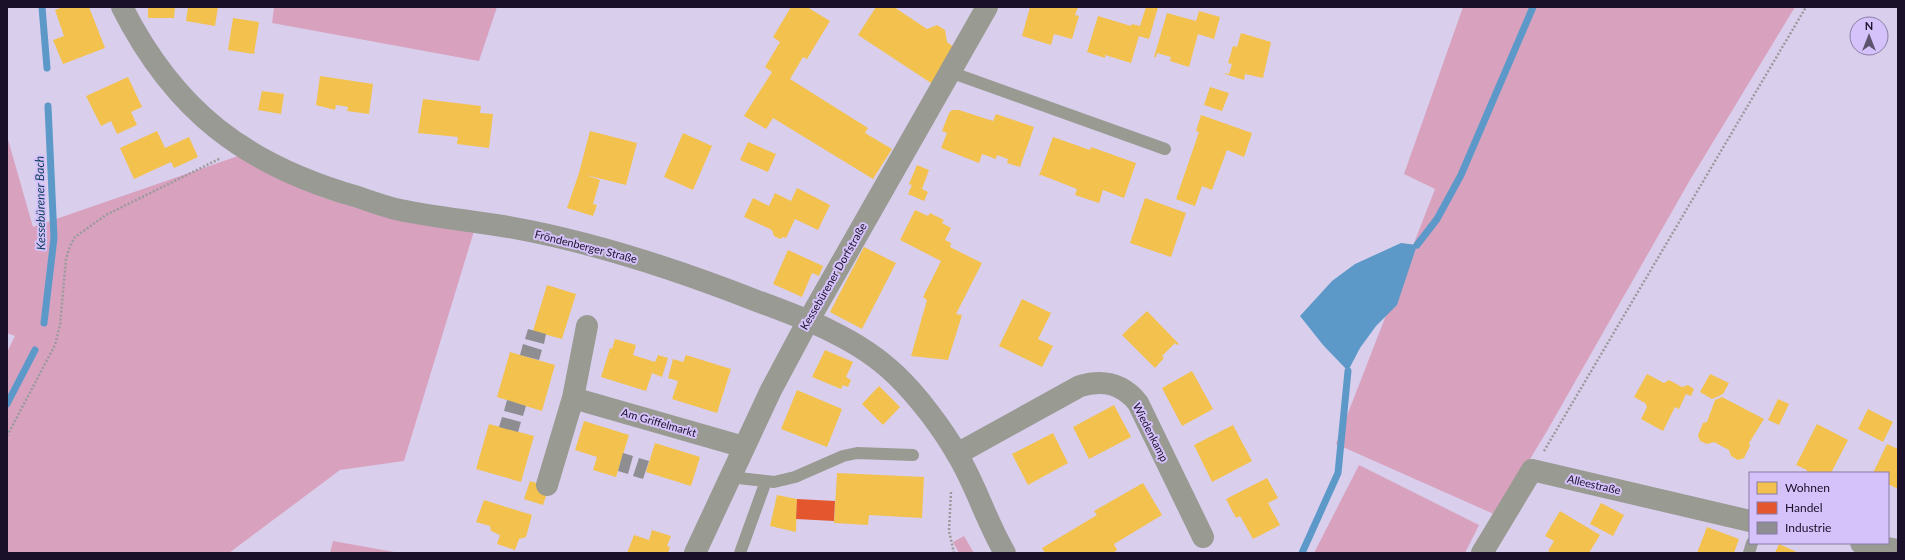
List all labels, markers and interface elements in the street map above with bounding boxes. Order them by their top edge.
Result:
north arrow [1849,16,1889,56]
text: N [1865,19,1873,32]
water label: Kessebürener Bach [32,156,48,250]
street label: Kessebürener Dorfstraße [797,220,869,332]
street label: Fröndenberger Straße [533,227,639,265]
street label: Wiedenkamp [1131,400,1171,464]
street label: Am Griffelmarkt [620,405,698,439]
street label: Alleestraße [1566,472,1622,497]
legend [1749,472,1889,544]
text: Wohnen [1785,480,1830,495]
text: Handel [1785,500,1823,515]
text: Industrie [1785,520,1831,535]

